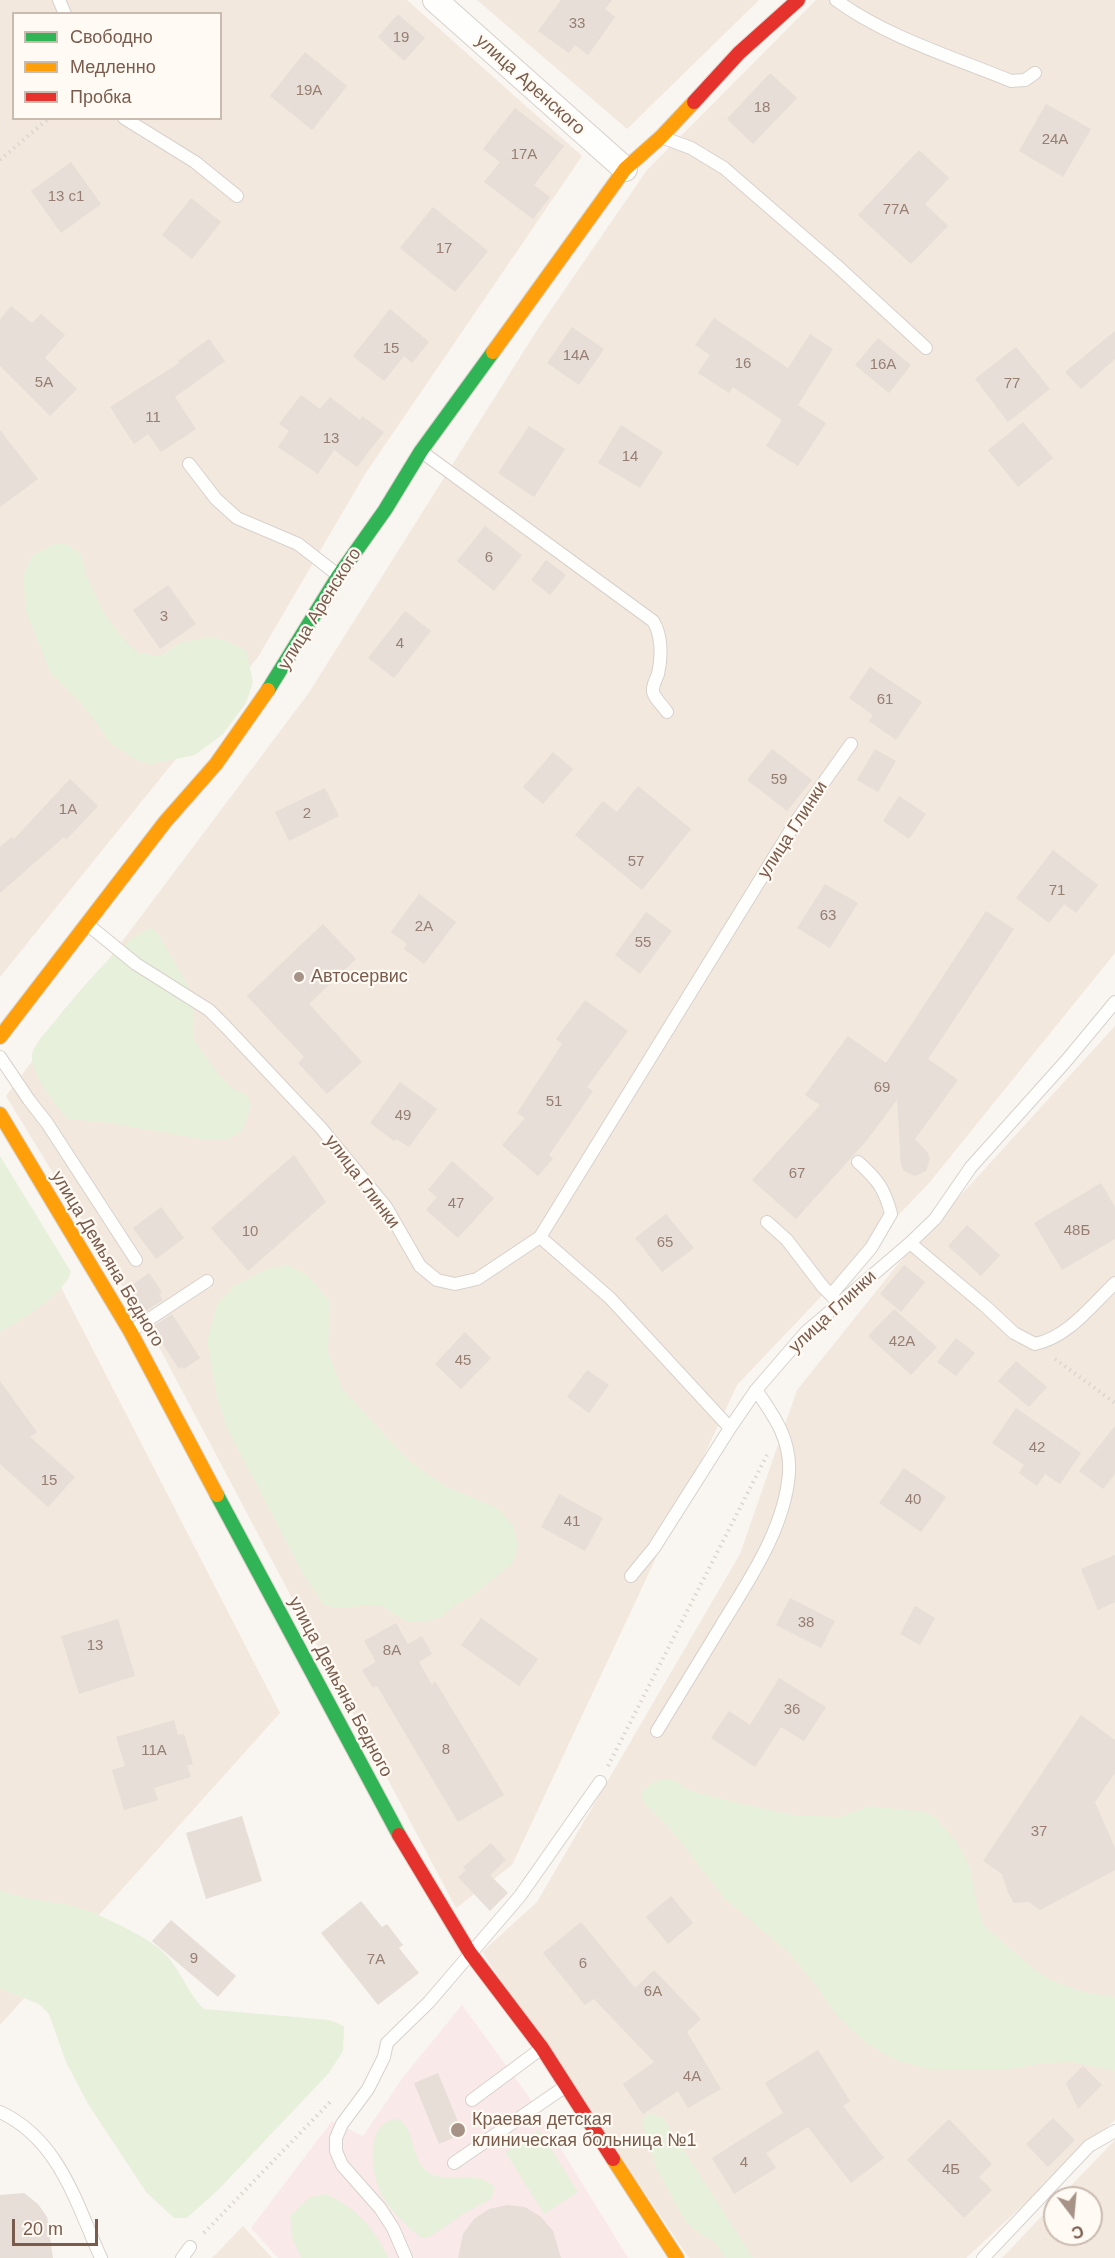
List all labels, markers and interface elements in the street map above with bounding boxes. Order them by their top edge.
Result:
legend [12,12,222,120]
house number: 33 [569,15,585,33]
text: Свободно [70,27,153,47]
house number: 19 [393,29,409,47]
street label: улица Аренского [471,30,589,140]
text: Медленно [70,57,156,77]
house number: 19А [296,82,322,100]
text: Пробка [70,87,132,107]
house number: 18 [754,99,770,117]
house number: 24А [1042,131,1068,149]
house number: 17А [511,146,537,164]
house number: 13 с1 [48,188,84,206]
house number: 77А [883,201,909,219]
house number: 17 [436,240,452,258]
house number: 15 [383,340,399,358]
house number: 14А [563,347,589,365]
house number: 16 [735,355,751,373]
house number: 16А [870,356,896,374]
house number: 5А [35,374,53,392]
house number: 77 [1004,375,1020,393]
house number: 11 [145,409,161,427]
house number: 13 [323,430,339,448]
house number: 14 [622,448,638,466]
street label: улица Аренского [274,544,366,674]
house number: 6 [485,549,493,567]
house number: 3 [160,608,168,626]
house number: 4 [396,635,404,653]
house number: 61 [877,691,893,709]
house number: 59 [771,771,787,789]
street label: улица Глинки [754,777,832,883]
house number: 1А [59,801,77,819]
house number: 2 [303,805,311,823]
house number: 57 [628,853,644,871]
house number: 71 [1049,882,1065,900]
house number: 63 [820,907,836,925]
house number: 2А [415,918,433,936]
house number: 55 [635,934,651,952]
place label: Автосервис [311,966,408,988]
marker: Автосервис [292,970,306,984]
house number: 69 [874,1079,890,1097]
house number: 51 [546,1093,562,1111]
house number: 49 [395,1107,411,1125]
street label: улица Глинки [320,1131,404,1233]
house number: 67 [789,1165,805,1183]
street label: улица Демьяна Бедного [46,1167,168,1351]
house number: 47 [448,1195,464,1213]
house number: 48Б [1064,1222,1090,1240]
house number: 10 [242,1223,258,1241]
house number: 65 [657,1234,673,1252]
street label: улица Глинки [785,1266,881,1358]
house number: 42А [889,1333,915,1351]
house number: 45 [455,1352,471,1370]
house number: 42 [1029,1439,1045,1457]
house number: 15 [41,1472,57,1490]
house number: 40 [905,1491,921,1509]
house number: 41 [564,1513,580,1531]
street label: улица Демьяна Бедного [283,1593,397,1781]
house number: 38 [798,1614,814,1632]
house number: 13 [87,1637,103,1655]
house number: 8А [383,1642,401,1660]
house number: 36 [784,1701,800,1719]
house number: 8 [442,1741,450,1759]
house number: 11А [141,1742,167,1760]
house number: 37 [1031,1823,1047,1841]
house number: 9 [190,1950,198,1968]
house number: 7А [367,1951,385,1969]
house number: 6 [579,1955,587,1973]
house number: 6А [644,1983,662,2001]
house number: 4А [683,2068,701,2086]
place label: Краевая детская клиническая больница №1 [472,2109,696,2152]
marker: Краевая детская клиническая больница №1 [449,2121,467,2139]
house number: 4 [740,2154,748,2172]
house number: 4Б [942,2161,960,2179]
north arrow [1043,2186,1103,2246]
scale bar [15,2207,100,2245]
text: 20 m [23,2219,63,2239]
text: С [1070,2222,1085,2242]

